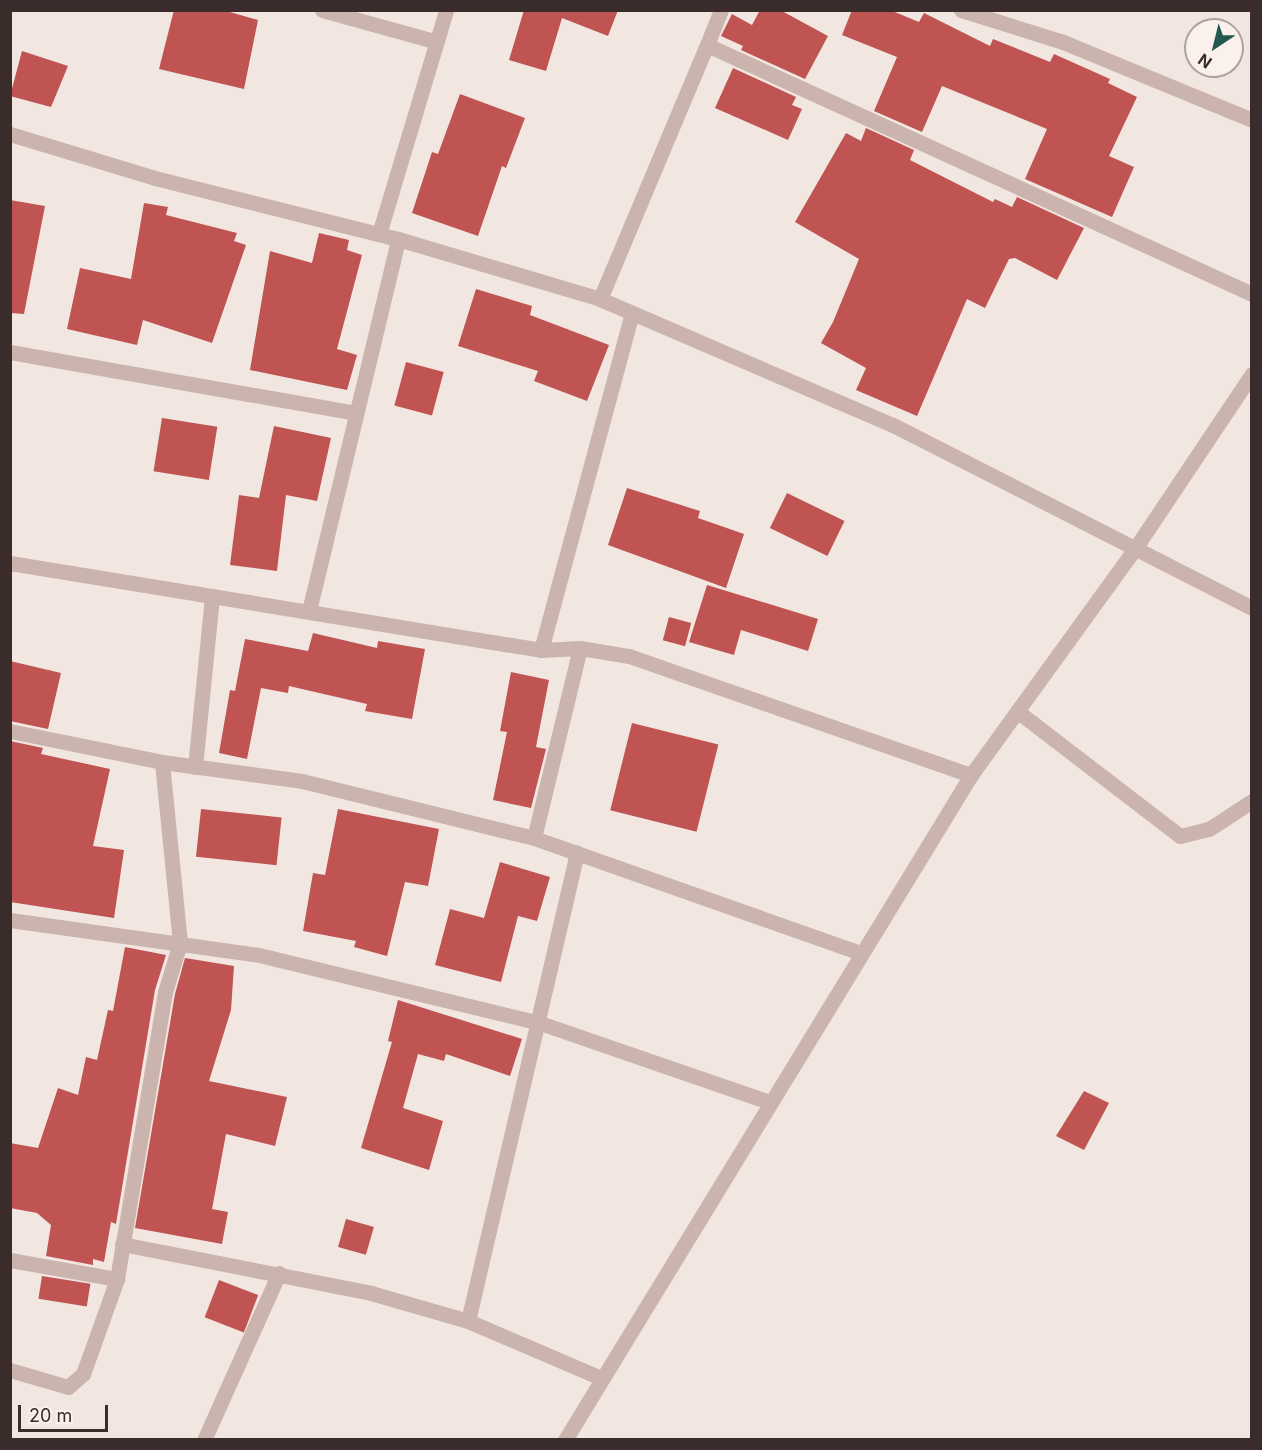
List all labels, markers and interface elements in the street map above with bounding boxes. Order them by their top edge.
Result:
north arrow [1184,18,1244,78]
text: N [1194,49,1216,73]
scale bar [21,1393,111,1431]
text: 20 m [29,1405,72,1426]

